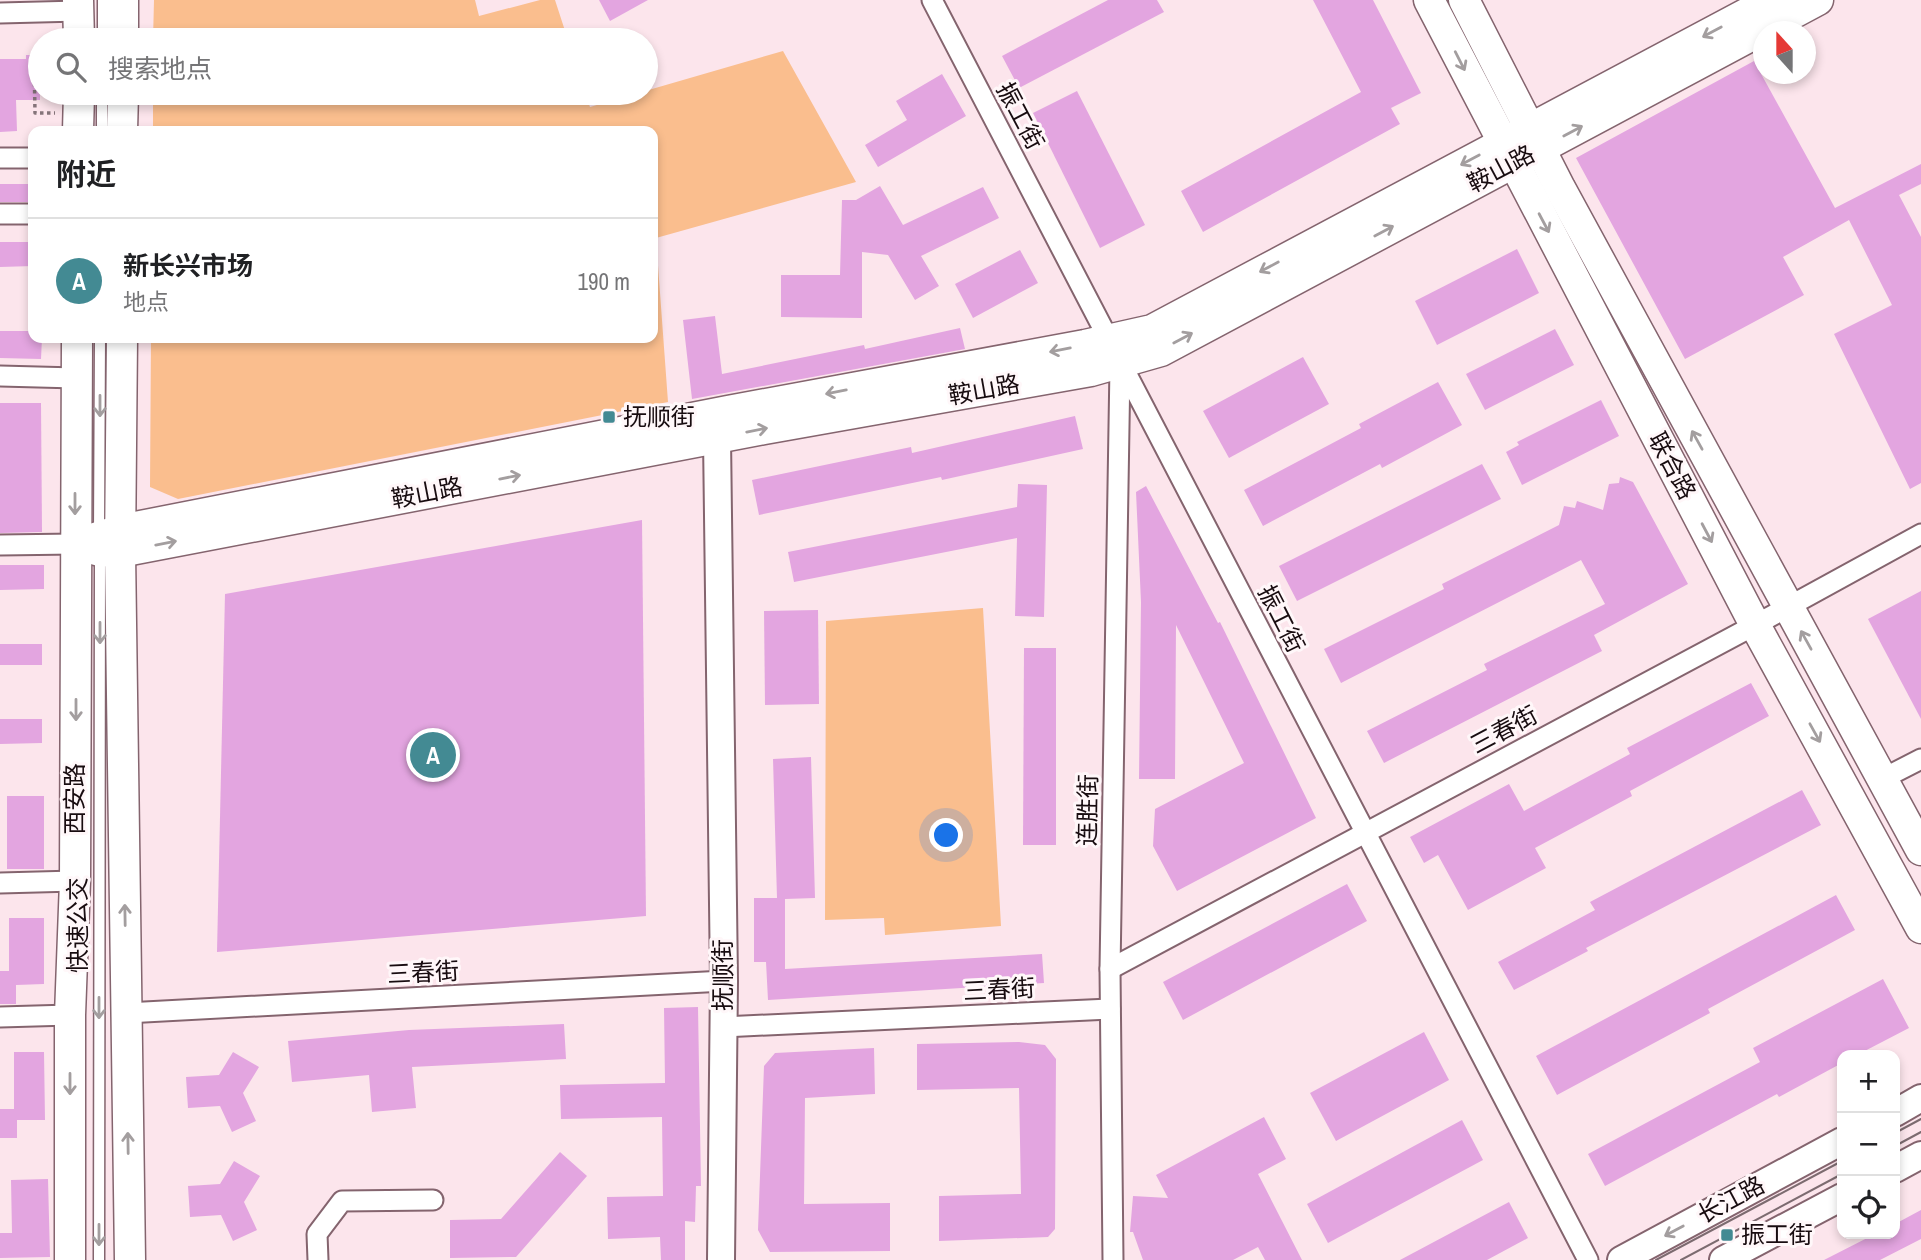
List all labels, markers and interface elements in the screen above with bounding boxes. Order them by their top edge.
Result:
north arrow [1753,21,1816,84]
one-way arrow [1702,25,1722,39]
search box [28,28,658,105]
icon: search [52,48,90,86]
one-way arrow [1454,50,1467,71]
text: 搜索地点 [108,51,212,86]
street label: 振工街 [990,76,1052,155]
one-way arrow [1562,123,1583,137]
street label: 鞍山路 [1461,137,1540,199]
text: 附近 [56,154,116,194]
one-way arrow [1460,154,1481,168]
one-way arrow [1538,212,1552,233]
one-way arrow [1373,224,1394,238]
text: 新长兴市场 [123,248,253,283]
one-way arrow [1259,261,1280,274]
text: A [72,266,86,297]
text: 190 m [578,266,630,297]
text: 地点 [123,286,169,317]
one-way arrow [1173,331,1193,345]
one-way arrow [1049,344,1072,357]
street label: 鞍山路 [946,367,1022,411]
one-way arrow [825,385,848,399]
one-way arrow [93,394,107,417]
place label: 抚顺街 [623,400,695,432]
marker: 抚顺街 [601,409,617,425]
one-way arrow [745,423,768,436]
street label: 联合路 [1642,426,1704,505]
one-way arrow [1690,430,1703,451]
street label: 鞍山路 [388,469,465,515]
one-way arrow [498,470,521,484]
one-way arrow [69,492,82,515]
one-way arrow [1701,522,1715,543]
one-way arrow [154,536,177,550]
street label: 振工街 [1251,579,1312,658]
one-way arrow [93,622,107,645]
one-way arrow [1799,630,1812,651]
one-way arrow [69,698,83,721]
street label: 三春街 [1464,698,1543,760]
one-way arrow [1808,723,1822,743]
pin: A [410,729,456,781]
street label: 西安路 [58,763,90,835]
street label: 连胜街 [1070,774,1104,846]
your location [929,818,963,852]
street label: 快速公交 [61,877,93,973]
one-way arrow [118,904,132,927]
street label: 抚顺街 [706,939,738,1011]
street label: 三春街 [386,954,460,990]
street label: 三春街 [962,971,1036,1007]
one-way arrow [92,996,106,1019]
map controls [1837,1050,1900,1239]
button: + [1837,1050,1900,1113]
one-way arrow [63,1073,77,1096]
button: − [1837,1113,1900,1176]
one-way arrow [121,1132,135,1155]
street label: 长江路 [1691,1168,1770,1230]
button: locate [1837,1176,1900,1239]
place label: 振工街 [1741,1218,1813,1250]
one-way arrow [92,1224,106,1247]
one-way arrow [1664,1225,1685,1238]
marker: 振工街 [1719,1227,1735,1243]

